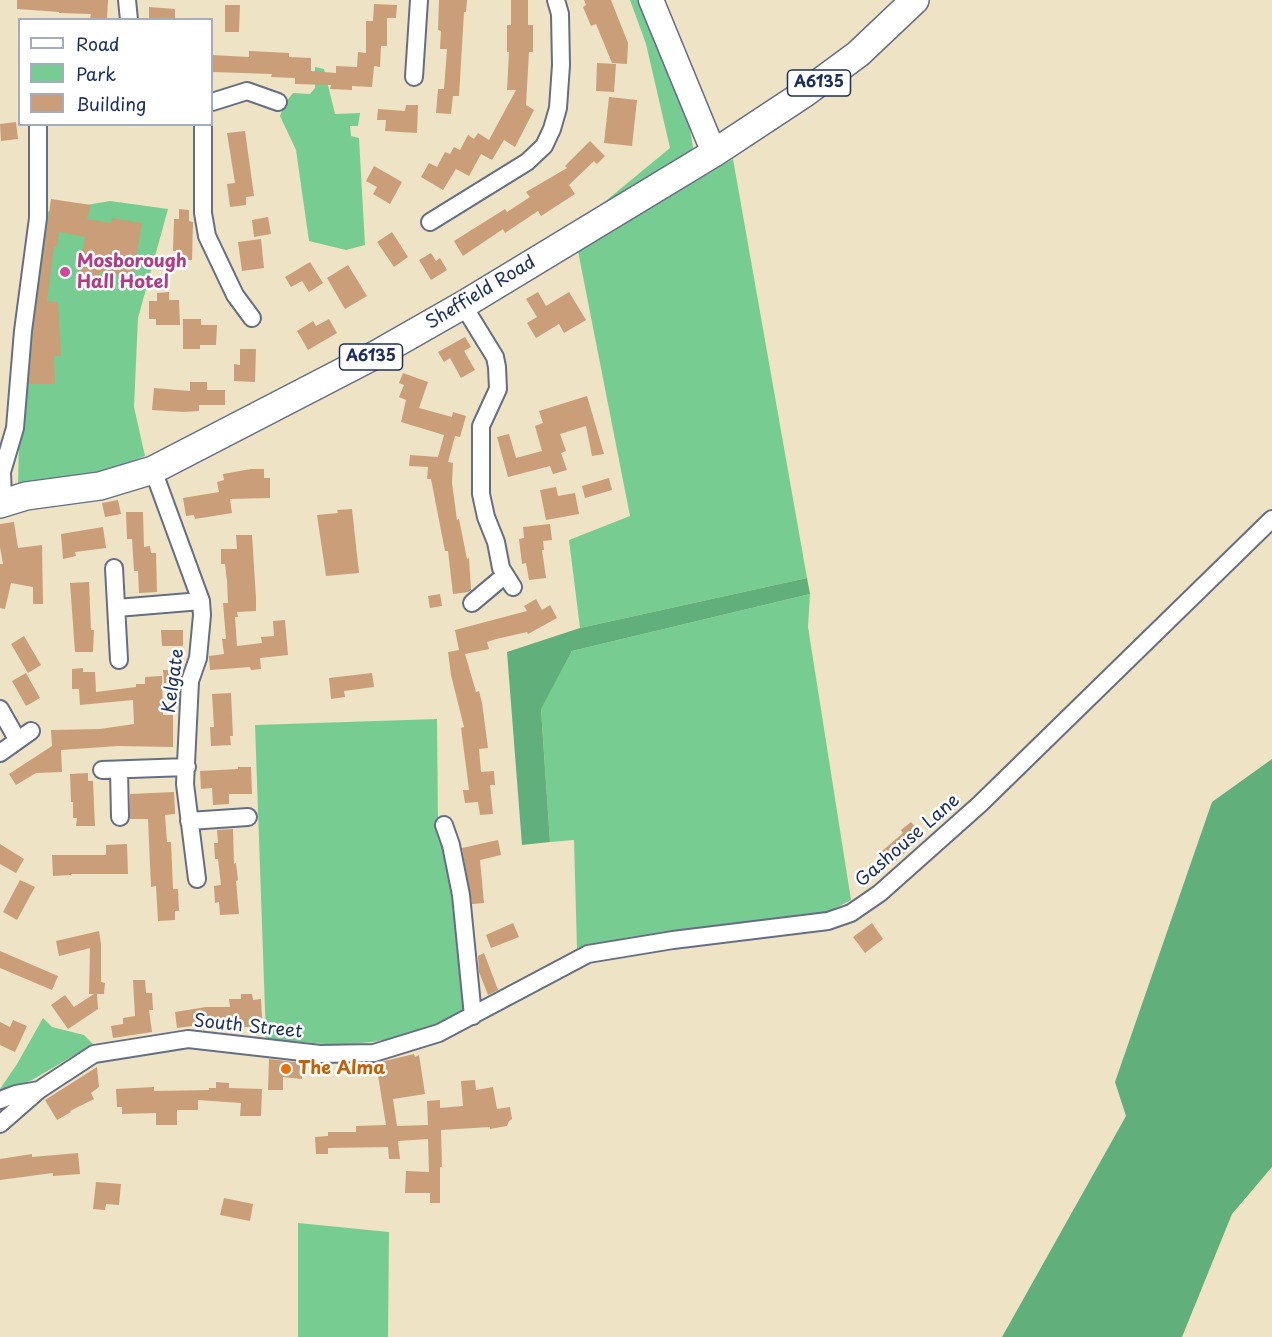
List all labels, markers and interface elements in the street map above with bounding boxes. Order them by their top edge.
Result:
legend [18,18,213,126]
text: Road [76,30,120,57]
text: Park [76,60,116,87]
road number: A6135 [788,70,850,96]
text: Building [76,90,146,117]
place label: Mosborough Hall Hotel [77,251,187,294]
street label: Sheffield Road [422,252,540,334]
marker: Mosborough Hall Hotel [58,265,72,279]
road number: A6135 [340,344,403,370]
street label: Kelgate [159,647,189,715]
street label: Gashouse Lane [851,790,965,892]
street label: South Street [193,1011,303,1043]
place label: The Alma [298,1058,385,1080]
marker: The Alma [279,1062,293,1076]

